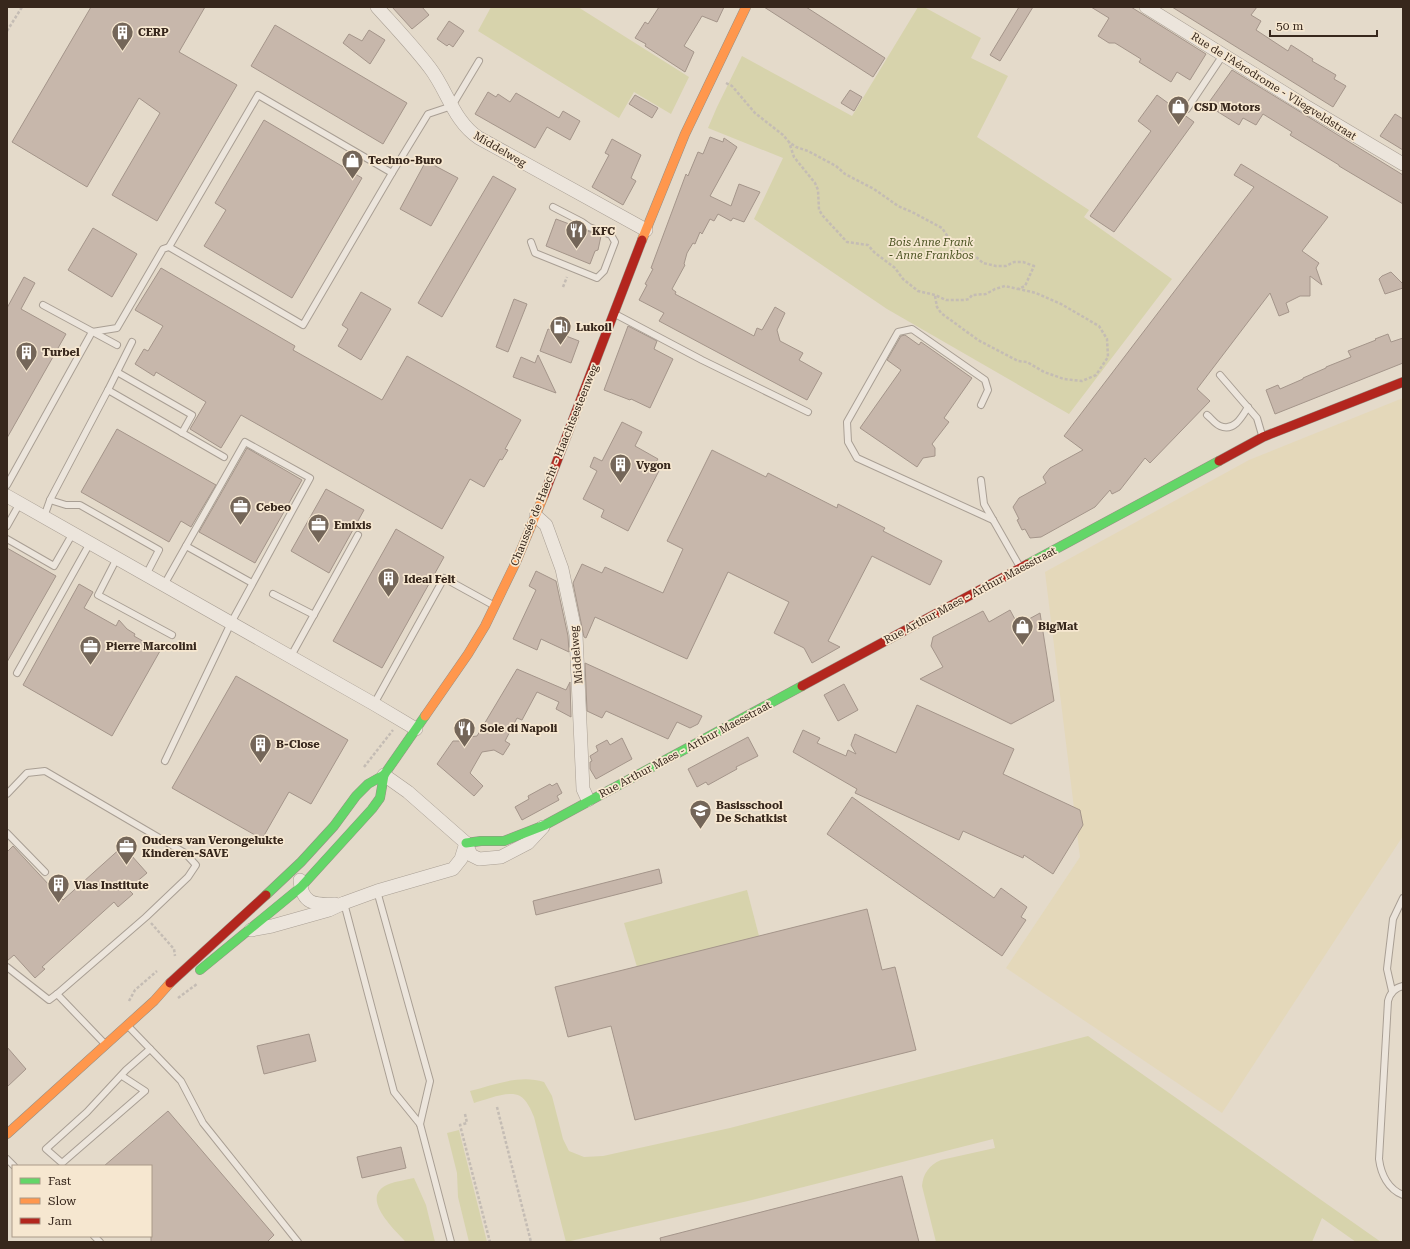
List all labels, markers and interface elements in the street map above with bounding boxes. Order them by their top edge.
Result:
scale bar [1270,12,1377,38]
building icon: CERP [109,19,135,52]
text: 50 m [1276,19,1303,33]
place label: CERP [138,26,169,39]
street label: Rue de l'Aérodrome - Vliegveldstraat [1189,30,1359,143]
shop icon: CSD Motors [1166,94,1192,127]
place label: CSD Motors [1194,101,1260,114]
street label: Middelweg [471,129,529,170]
shop icon: Techno-Buro [340,147,366,180]
place label: Techno-Buro [368,154,442,167]
restaurant icon: KFC [564,218,590,251]
place label: KFC [592,225,615,238]
park label: Bois Anne Frank - Anne Frankbos [888,236,974,262]
fuel station icon: Lukoil [547,314,573,347]
place label: Lukoil [576,321,612,334]
building icon: Turbel [13,339,39,372]
place label: Turbel [42,346,80,359]
street label: Chaussée de Haecht - Haachtsesteenweg [508,362,601,568]
building icon: Vygon [608,452,634,485]
place label: Vygon [636,459,672,472]
office icon: Cebeo [227,494,253,527]
place label: Cebeo [256,501,291,514]
office icon: Emixis [306,512,332,545]
place label: Emixis [334,519,372,532]
street label: Rue Arthur Maes - Arthur Maesstraat [882,544,1059,647]
building icon: Ideal Felt [376,566,402,599]
place label: Ideal Felt [404,573,456,586]
shop icon: BigMat [1010,613,1036,646]
place label: BigMat [1038,620,1078,633]
street label: Middelweg [567,624,586,685]
office icon: Pierre Marcolini [77,633,103,666]
place label: Pierre Marcolini [106,640,197,653]
street label: Rue Arthur Maes - Arthur Maesstraat [597,698,774,801]
restaurant icon: Sole di Napoli [451,715,477,748]
place label: Sole di Napoli [480,722,558,735]
building icon: B-Close [247,731,273,764]
place label: B-Close [276,738,320,751]
school or university icon: Basisschool De Schatkist [687,798,713,831]
place label: Basisschool De Schatkist [716,799,788,825]
office icon: Ouders van Verongelukte Kinderen-SAVE [113,833,139,866]
place label: Ouders van Verongelukte Kinderen-SAVE [142,834,284,860]
building icon: Vias Institute [46,872,72,905]
place label: Vias Institute [74,879,149,892]
legend [12,1165,152,1237]
text: Fast [48,1174,72,1188]
text: Slow [48,1194,76,1208]
text: Jam [48,1214,72,1228]

